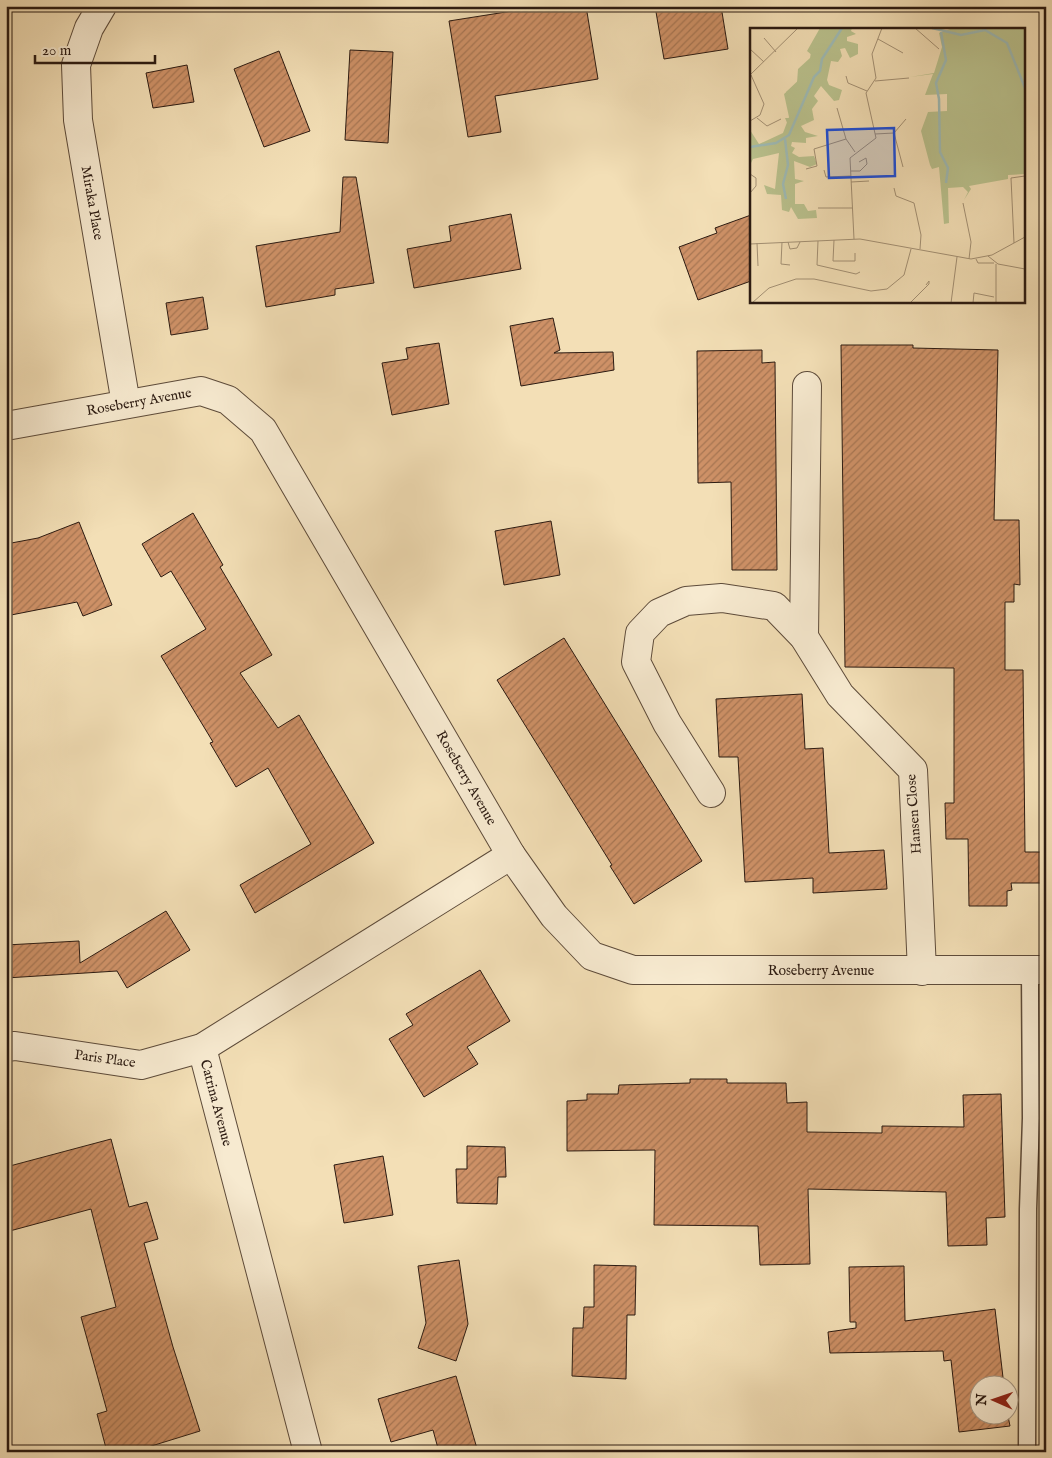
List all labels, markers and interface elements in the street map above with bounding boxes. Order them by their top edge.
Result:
inset map [750,28,1024,302]
scale bar [35,32,155,64]
text: 20 m [42,41,72,60]
street label: Miraka Place [77,164,107,242]
street label: Roseberry Avenue [85,384,194,420]
street label: Roseberry Avenue [432,727,501,829]
street label: Hansen Close [902,773,926,855]
street label: Roseberry Avenue [768,962,875,980]
street label: Paris Place [73,1046,137,1072]
street label: Catrina Avenue [196,1058,236,1149]
north arrow [970,1376,1020,1426]
text: N [973,1393,991,1407]

